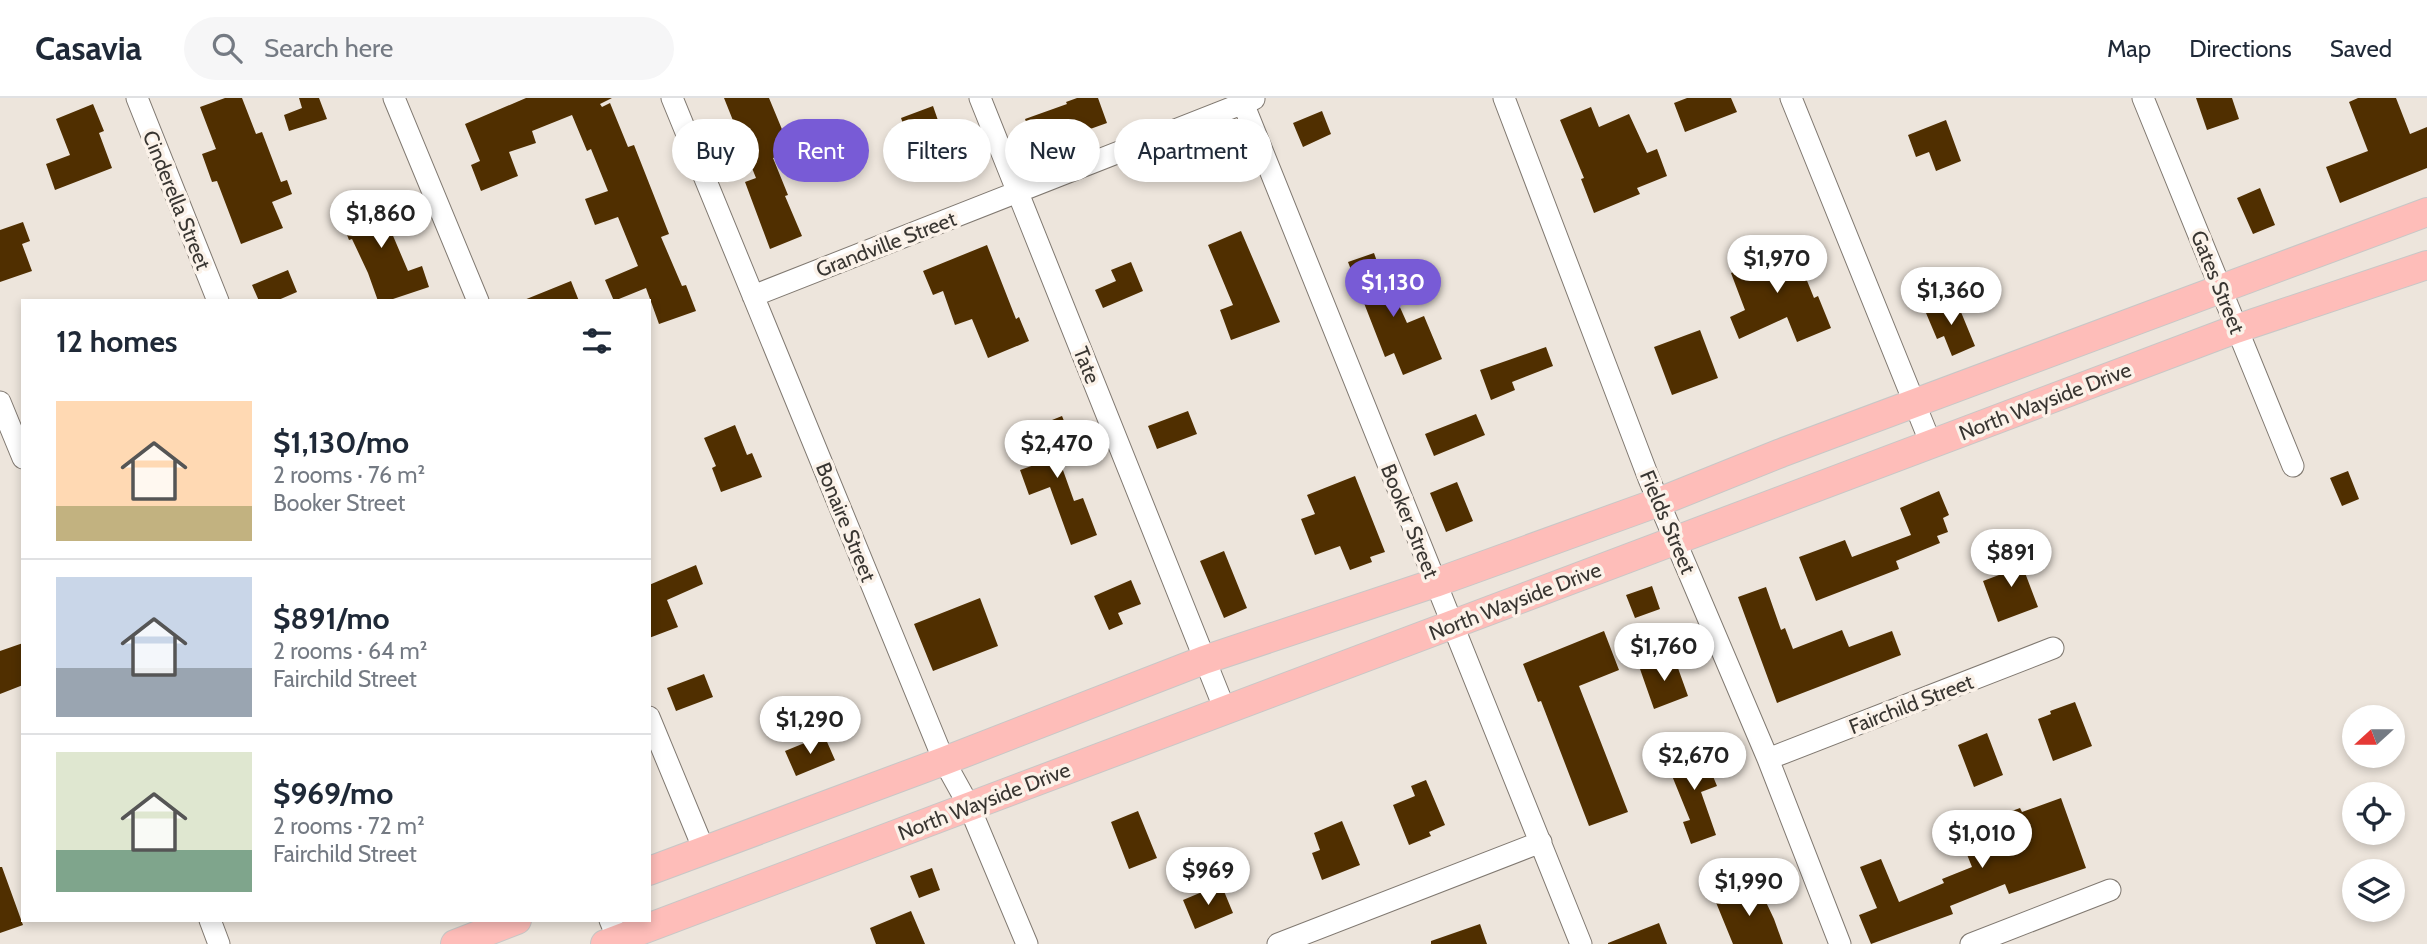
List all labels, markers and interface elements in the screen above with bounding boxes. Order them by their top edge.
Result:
search box [184,17,674,80]
text: Casavia [35,28,142,68]
icon: search [208,29,246,67]
text: Search here [264,32,393,64]
text: Map [2107,34,2151,63]
text: Directions [2189,34,2292,63]
text: Saved [2330,34,2392,63]
chip: Buy [672,119,759,182]
chip: Rent [773,119,869,182]
chip: Filters [883,119,991,182]
chip: New [1005,119,1100,182]
chip: Apartment [1114,119,1272,182]
street label: Cinderella Street [138,127,216,273]
pin: $1,860 [324,190,438,250]
text: $1,860 [346,199,416,227]
street label: Grandville Street [812,206,960,282]
street label: Gates Street [2186,227,2250,337]
pin: $1,970 [1720,236,1834,295]
text: $1,970 [1743,244,1811,272]
pin: $1,130 [1336,260,1450,319]
text: $1,130 [1361,268,1425,296]
pin: $1,360 [1894,268,2008,327]
text: $1,360 [1917,276,1985,304]
icon: filters [578,322,616,360]
text: 12 homes [56,323,178,360]
street label: Tate [1068,343,1106,387]
street label: North Wayside Drive [1955,357,2135,445]
pin: $2,470 [1000,420,1114,480]
text: $1,130/mo [273,424,409,461]
icon: home [112,429,196,513]
text: $2,470 [1021,429,1093,457]
street label: Bonaire Street [811,459,881,585]
street label: Booker Street [1376,460,1444,582]
text: 2 rooms · 76 m² [273,461,425,489]
street label: Fields Street [1635,467,1701,577]
text: Booker Street [273,489,405,517]
pin: $891 [1970,530,2052,589]
text: $891 [1987,538,2035,566]
street label: North Wayside Drive [1425,557,1605,645]
text: $891/mo [273,600,390,637]
icon: home [112,605,196,689]
pin: $1,760 [1607,624,1721,683]
text: $1,760 [1630,632,1698,660]
text: 2 rooms · 64 m² [273,637,427,665]
text: Fairchild Street [273,665,417,693]
street label: Fairchild Street [1845,669,1977,739]
pin: $1,290 [753,696,867,756]
text: $1,290 [776,705,844,733]
north arrow [2342,705,2404,768]
map controls [2342,705,2405,922]
pin: $2,670 [1637,732,1751,792]
text: $2,670 [1658,741,1730,769]
street label: North Wayside Drive [894,757,1074,845]
text: $969/mo [273,775,393,812]
icon: home [112,780,196,864]
button: locate [2342,782,2405,845]
pin: $1,010 [1925,810,2039,870]
text: 2 rooms · 72 m² [273,812,425,840]
text: $1,010 [1948,819,2016,847]
text: Fairchild Street [273,840,417,868]
pin: $969 [1167,848,1249,907]
text: $969 [1182,856,1234,884]
pin: $1,990 [1692,858,1806,918]
button: layers [2342,859,2405,922]
text: $1,990 [1715,867,1783,895]

